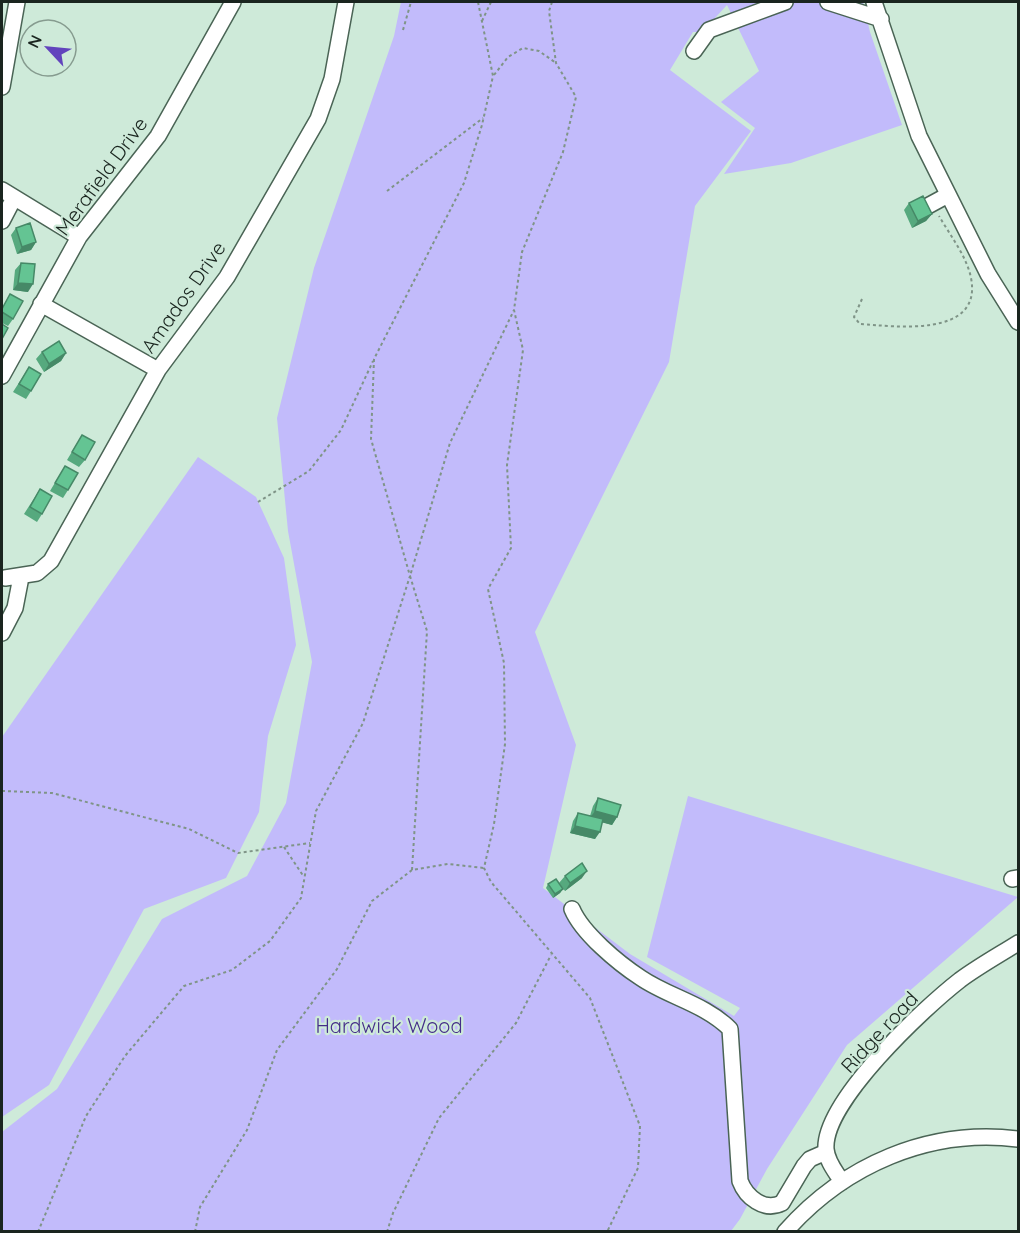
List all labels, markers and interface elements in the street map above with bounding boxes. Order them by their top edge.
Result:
north arrow [18,18,78,78]
text: N [23,32,46,51]
street label: Merafield Drive [50,112,152,240]
street label: Amados Drive [135,236,231,358]
street label: Ridge road [835,986,923,1078]
park label: Hardwick Wood [315,1013,463,1038]

